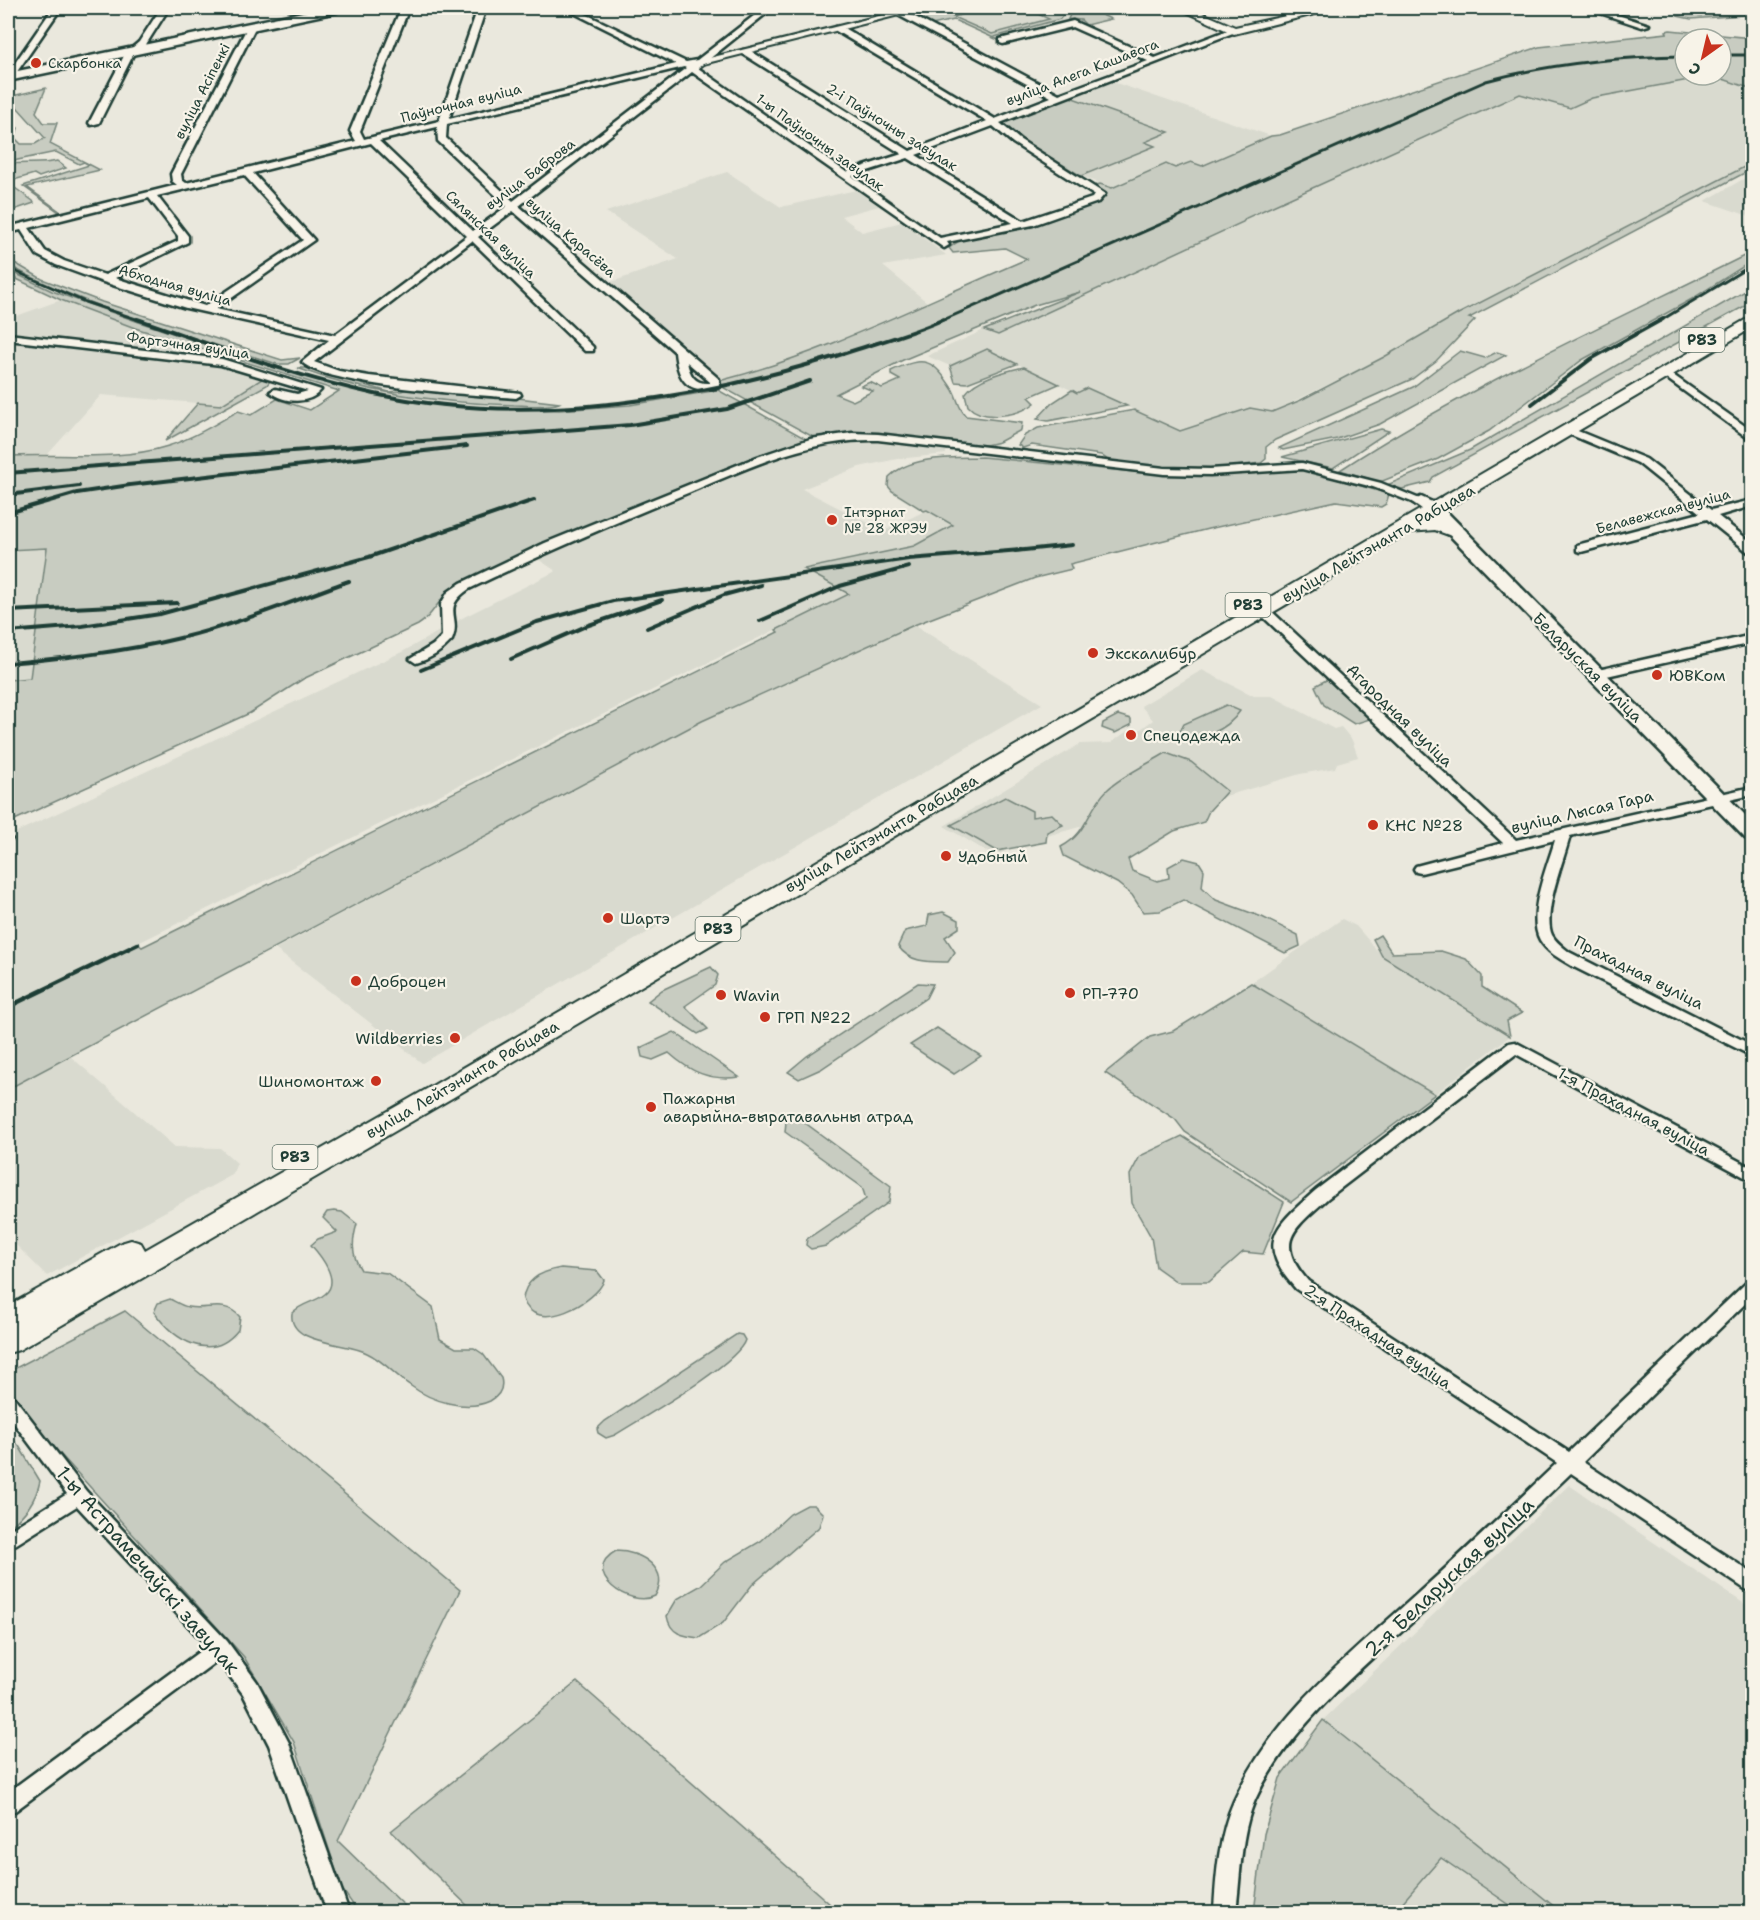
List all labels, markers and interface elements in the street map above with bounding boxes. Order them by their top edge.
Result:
north arrow [1673,27,1733,87]
street label: вуліца Алега Кашавога [1003,34,1161,109]
street label: вуліца Асіпенкі [170,40,234,142]
place label: Скарбонка [48,54,121,72]
marker: Скарбонка [29,56,43,70]
text: С [1685,57,1705,80]
street label: Паўночная вуліца [399,79,523,127]
street label: 2-і Паўночны завулак [823,79,961,175]
street label: 1-ы Паўночны завулак [752,89,888,195]
street label: вуліца Баброва [482,134,579,214]
street label: Сялянская вуліца [442,186,540,282]
street label: вуліца Карасёва [522,193,620,281]
street label: Абходная вуліца [117,260,234,310]
street label: Фартэчная вуліца [125,327,251,363]
road number: Р83 [1680,328,1724,352]
street label: вуліца Лейтэнанта Рабцава [1278,479,1479,607]
street label: Белавежская вуліца [1594,484,1733,538]
place label: Інтэрнат № 28 ЖРЭУ [844,503,927,537]
marker: Інтэрнат № 28 ЖРЭУ [825,513,839,527]
road number: Р83 [1226,593,1270,617]
street label: Беларуская вуліца [1528,608,1647,727]
place label: Экскалибур [1105,643,1197,664]
marker: Экскалибур [1086,646,1100,660]
street label: Агародная вуліца [1342,659,1457,772]
place label: ЮВКом [1669,665,1726,686]
marker: ЮВКом [1650,668,1664,682]
place label: Спецодежда [1143,725,1241,746]
marker: Спецодежда [1124,728,1138,742]
street label: вуліца Лейтэнанта Рабцава [781,769,982,897]
street label: вуліца Лысая Гара [1509,785,1655,838]
place label: КНС №28 [1385,815,1463,836]
marker: КНС №28 [1366,818,1380,832]
place label: Удобный [958,846,1028,867]
marker: Удобный [939,849,953,863]
place label: Шартэ [620,908,670,929]
marker: Шартэ [601,911,615,925]
road number: Р83 [696,917,740,941]
street label: Прахадная вуліца [1571,931,1707,1014]
place label: Доброцен [368,971,446,992]
marker: Доброцен [349,974,363,988]
place label: РП-770 [1082,983,1139,1004]
place label: Wavin [733,985,780,1006]
marker: РП-770 [1063,986,1077,1000]
marker: Wavin [714,988,728,1002]
place label: ГРП №22 [777,1007,851,1028]
marker: ГРП №22 [758,1010,772,1024]
street label: вуліца Лейтэнанта Рабцава [362,1015,563,1143]
place label: Wildberries [355,1028,443,1049]
marker: Wildberries [448,1031,462,1045]
street label: 1-я Прахадная вуліца [1554,1062,1714,1161]
place label: Шиномонтаж [258,1071,364,1092]
marker: Шиномонтаж [369,1074,383,1088]
place label: Пажарны аварыйна-выратавальны атрад [663,1088,913,1127]
marker: Пажарны аварыйна-выратавальны атрад [644,1100,658,1114]
road number: Р83 [272,1145,318,1169]
street label: 2-я Прахадная вуліца [1300,1279,1456,1394]
street label: 1-ы Астрамечаўскі завулак [50,1460,246,1680]
street label: 2-я Беларуская вуліца [1359,1491,1540,1662]

